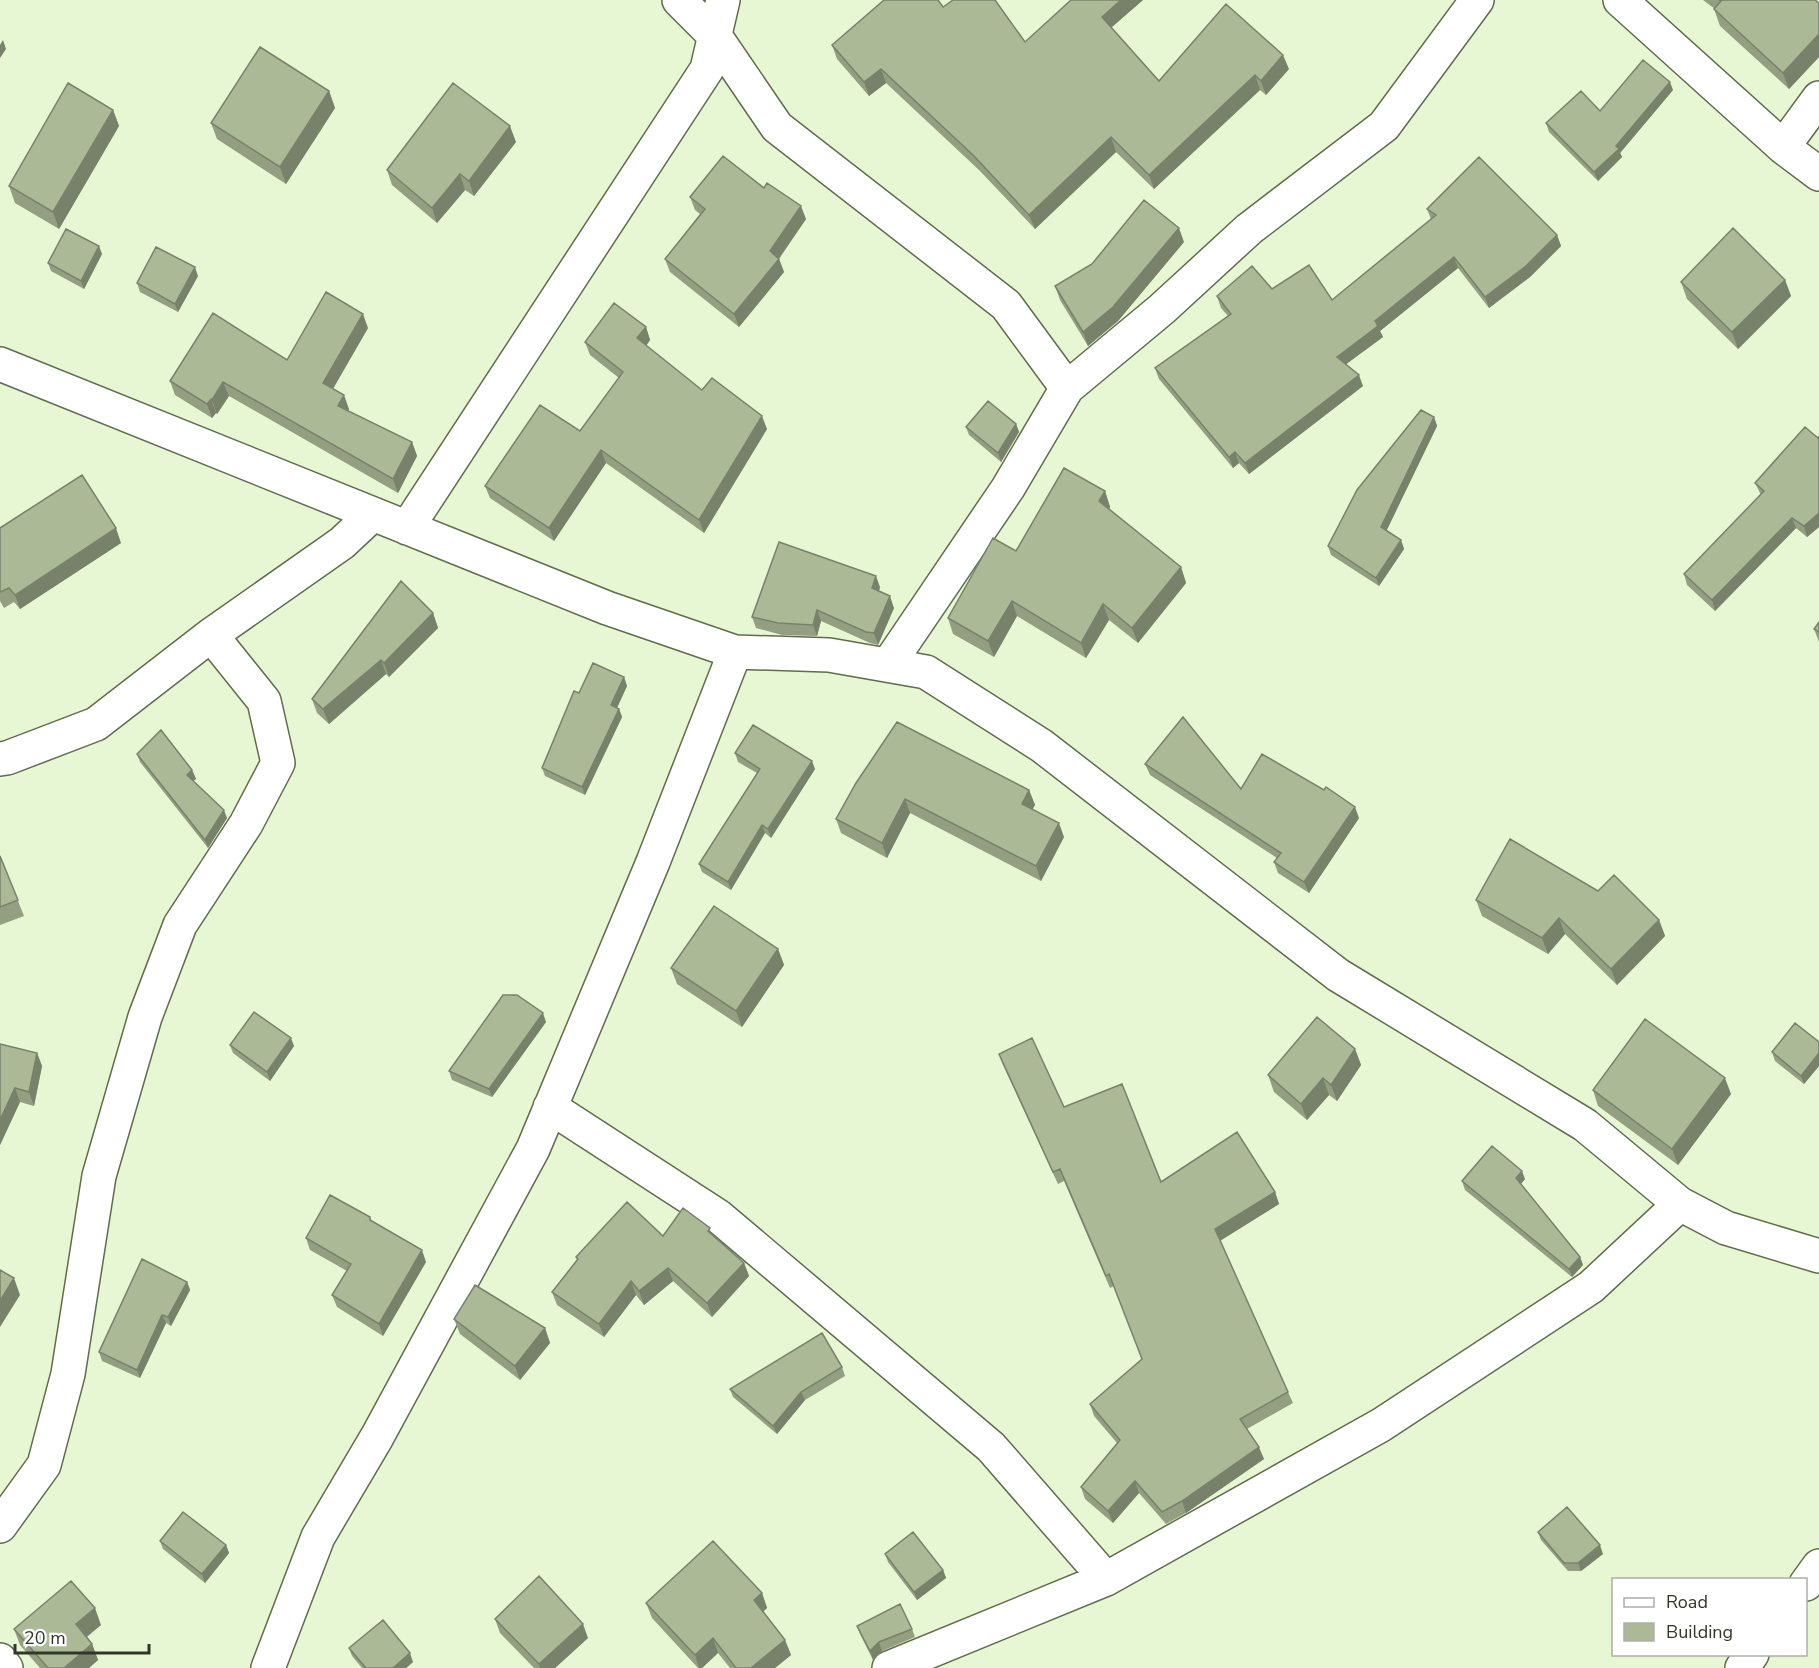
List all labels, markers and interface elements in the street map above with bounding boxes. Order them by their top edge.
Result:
legend [1612,1578,1807,1656]
text: Road [1666,1590,1708,1614]
scale bar [15,1617,148,1655]
text: Building [1666,1620,1733,1644]
text: 20 m [24,1626,66,1650]

